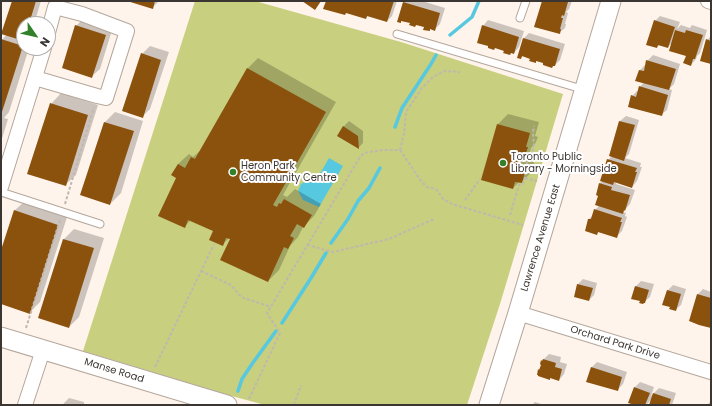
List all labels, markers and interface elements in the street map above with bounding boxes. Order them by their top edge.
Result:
north arrow [16,16,56,56]
text: N [36,34,54,50]
place label: Toronto Public Library - Morningside [511,151,617,174]
marker: Toronto Public Library - Morningside [498,158,508,168]
place label: Heron Park Community Centre [241,160,337,184]
marker: Heron Park Community Centre [228,167,238,177]
street label: Lawrence Avenue East [519,183,563,293]
street label: Orchard Park Drive [569,324,661,362]
street label: Manse Road [83,356,145,386]

